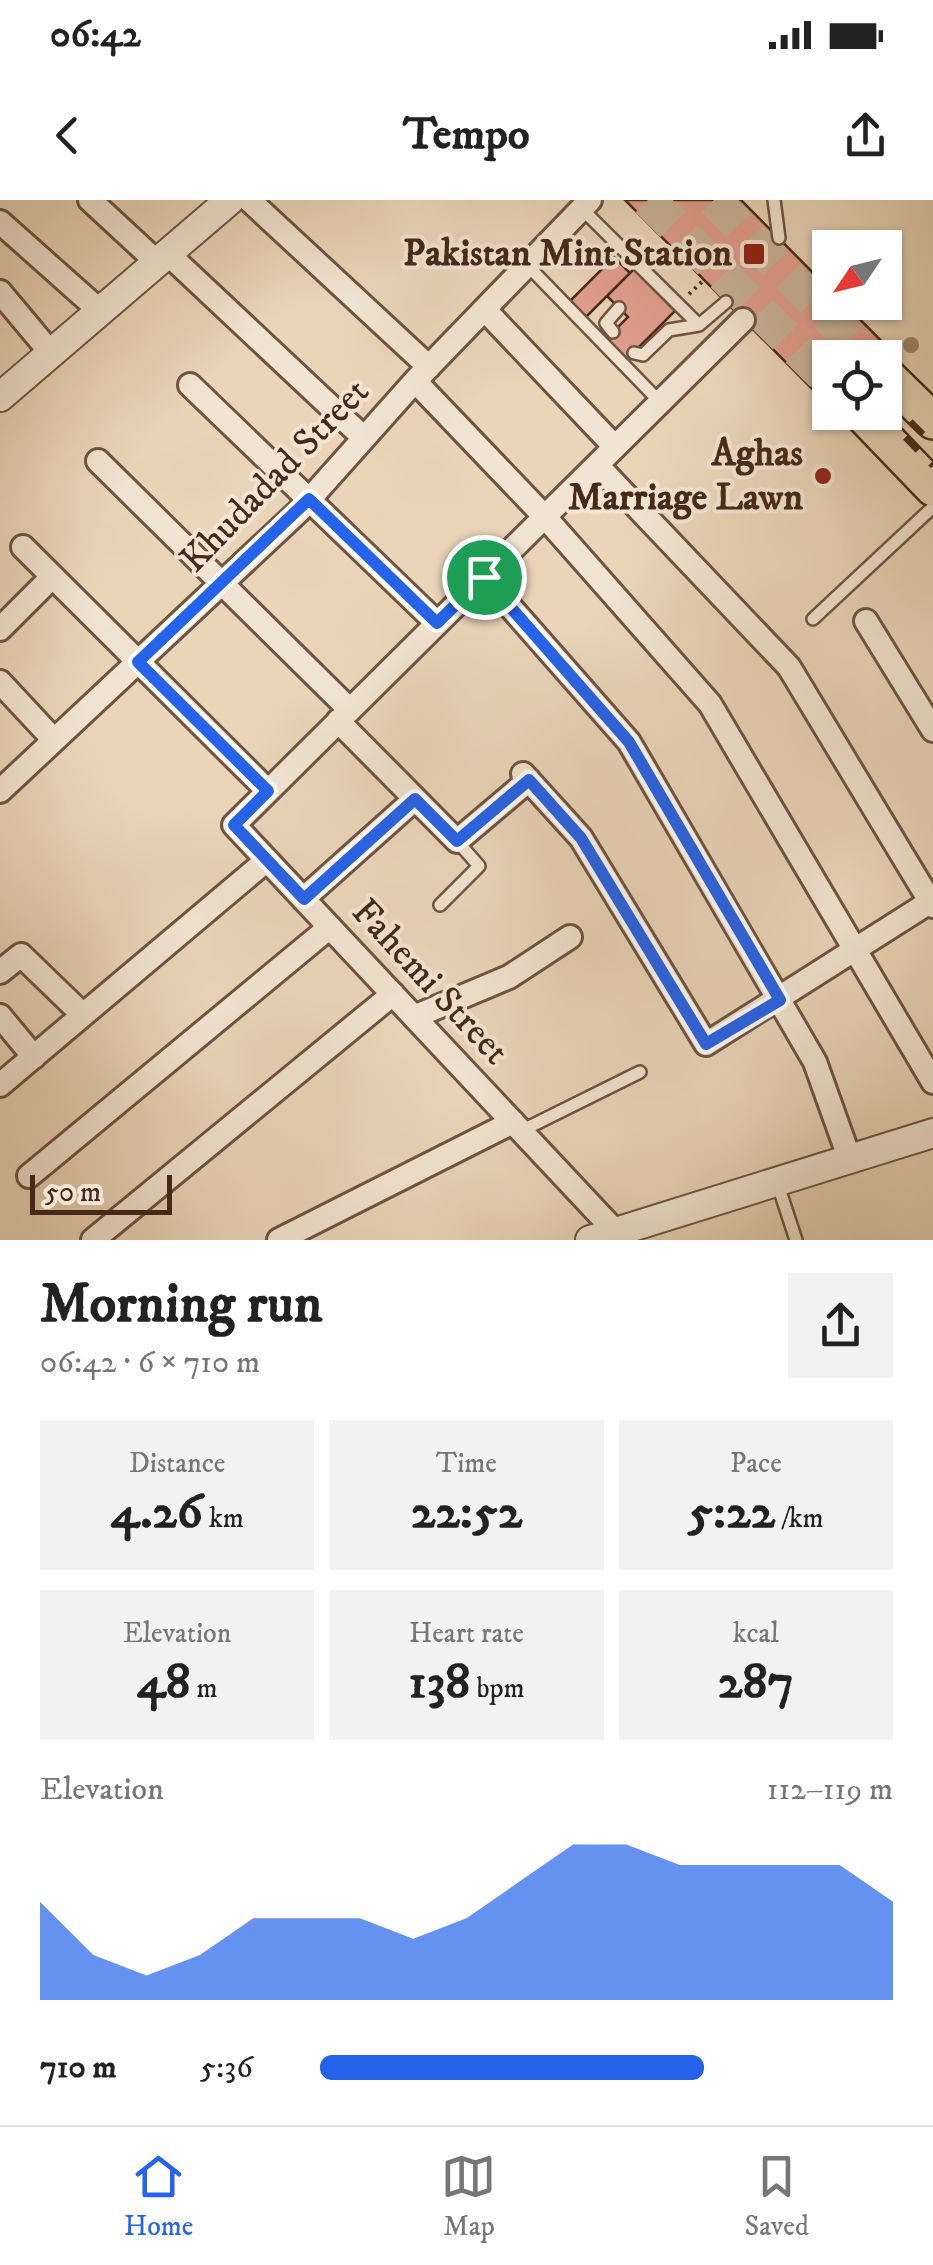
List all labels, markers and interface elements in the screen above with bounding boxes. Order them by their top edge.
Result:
text: 06:42 [50,11,141,59]
text: Tempo [403,107,530,163]
icon: back [40,108,95,163]
icon: share [838,108,893,163]
place label: Pakistan Mint Station [403,230,732,278]
north arrow [812,230,902,320]
map controls [812,230,902,430]
marker: Pakistan Mint Station [741,241,767,267]
button: locate [812,340,902,430]
street label: Khudadad Street [170,369,380,583]
place label: Aghas Marriage Lawn [568,430,803,522]
marker: Aghas Marriage Lawn [812,465,834,487]
pin [442,535,527,620]
icon: arrive [457,550,512,605]
street label: Fahemi Street [341,889,519,1075]
scale bar [30,1170,172,1214]
text: 50 m [45,1175,101,1210]
text: Morning run [40,1271,322,1340]
button: share [788,1273,893,1378]
text: 06:42 · 6 × 710 m [40,1343,260,1383]
text: Distance [129,1446,225,1481]
text: Time [436,1446,497,1481]
text: Pace [730,1446,782,1481]
text: 4.26 [110,1481,203,1544]
text: 22:52 [411,1481,522,1544]
text: 5:22 [688,1481,775,1544]
text: km [203,1501,244,1536]
text: /km [775,1501,824,1536]
text: Elevation [123,1616,231,1651]
text: Heart rate [409,1616,524,1651]
text: kcal [733,1616,779,1651]
text: 48 [137,1651,191,1714]
text: 138 [408,1651,470,1714]
text: 287 [718,1651,794,1714]
text: m [191,1671,218,1706]
text: bpm [470,1671,525,1706]
text: Elevation [40,1770,164,1810]
text: 112–119 m [767,1770,893,1810]
text: 710 m [40,2048,117,2088]
text: 5:36 [200,2048,253,2088]
tab: Home [124,2149,193,2244]
tab: Map [441,2149,496,2244]
tab: Saved [745,2149,809,2244]

